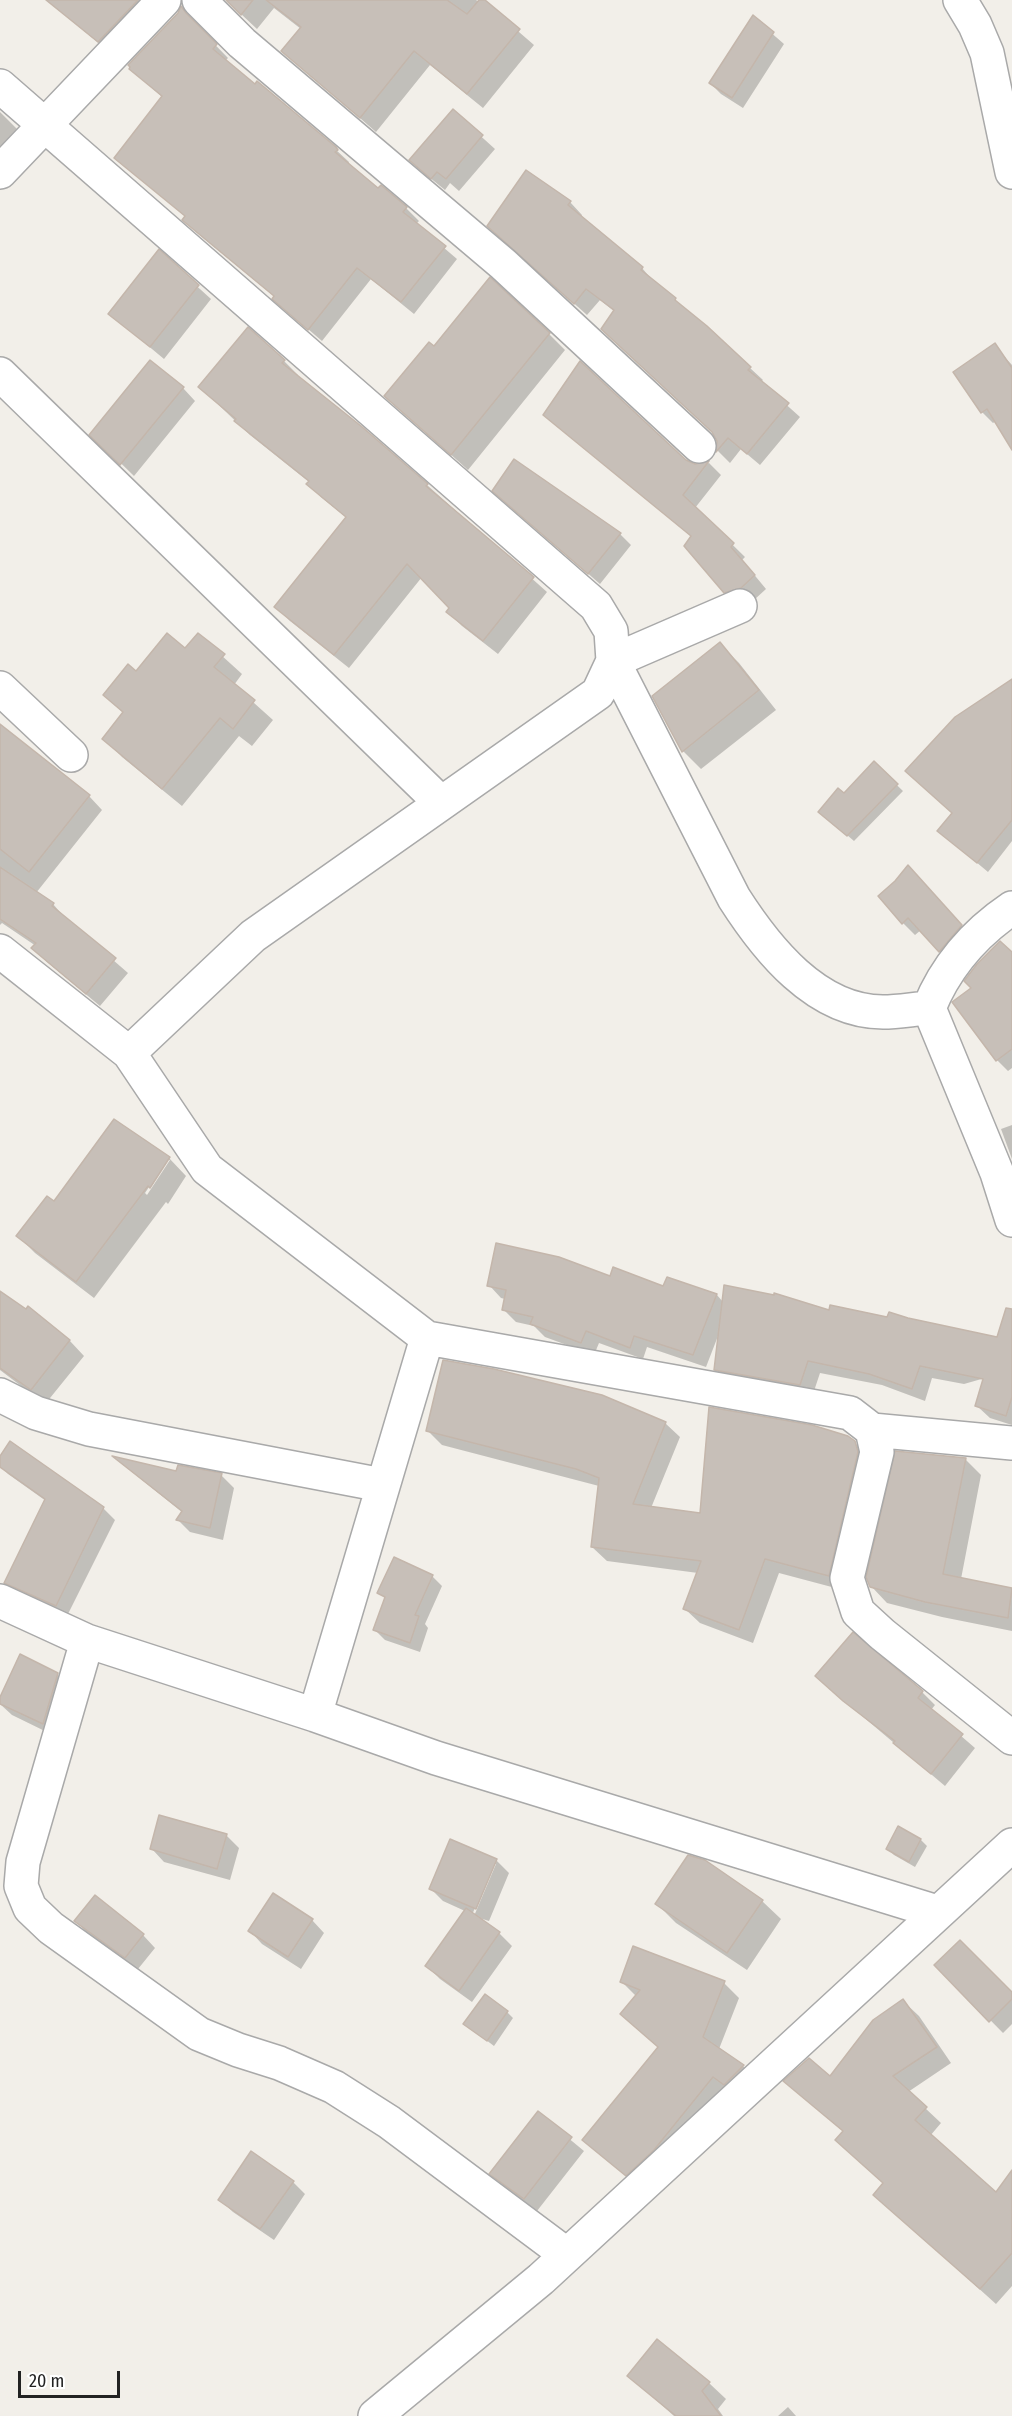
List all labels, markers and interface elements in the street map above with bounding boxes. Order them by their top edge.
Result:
scale bar [21,2359,123,2397]
text: 20 m [29,2370,64,2392]

